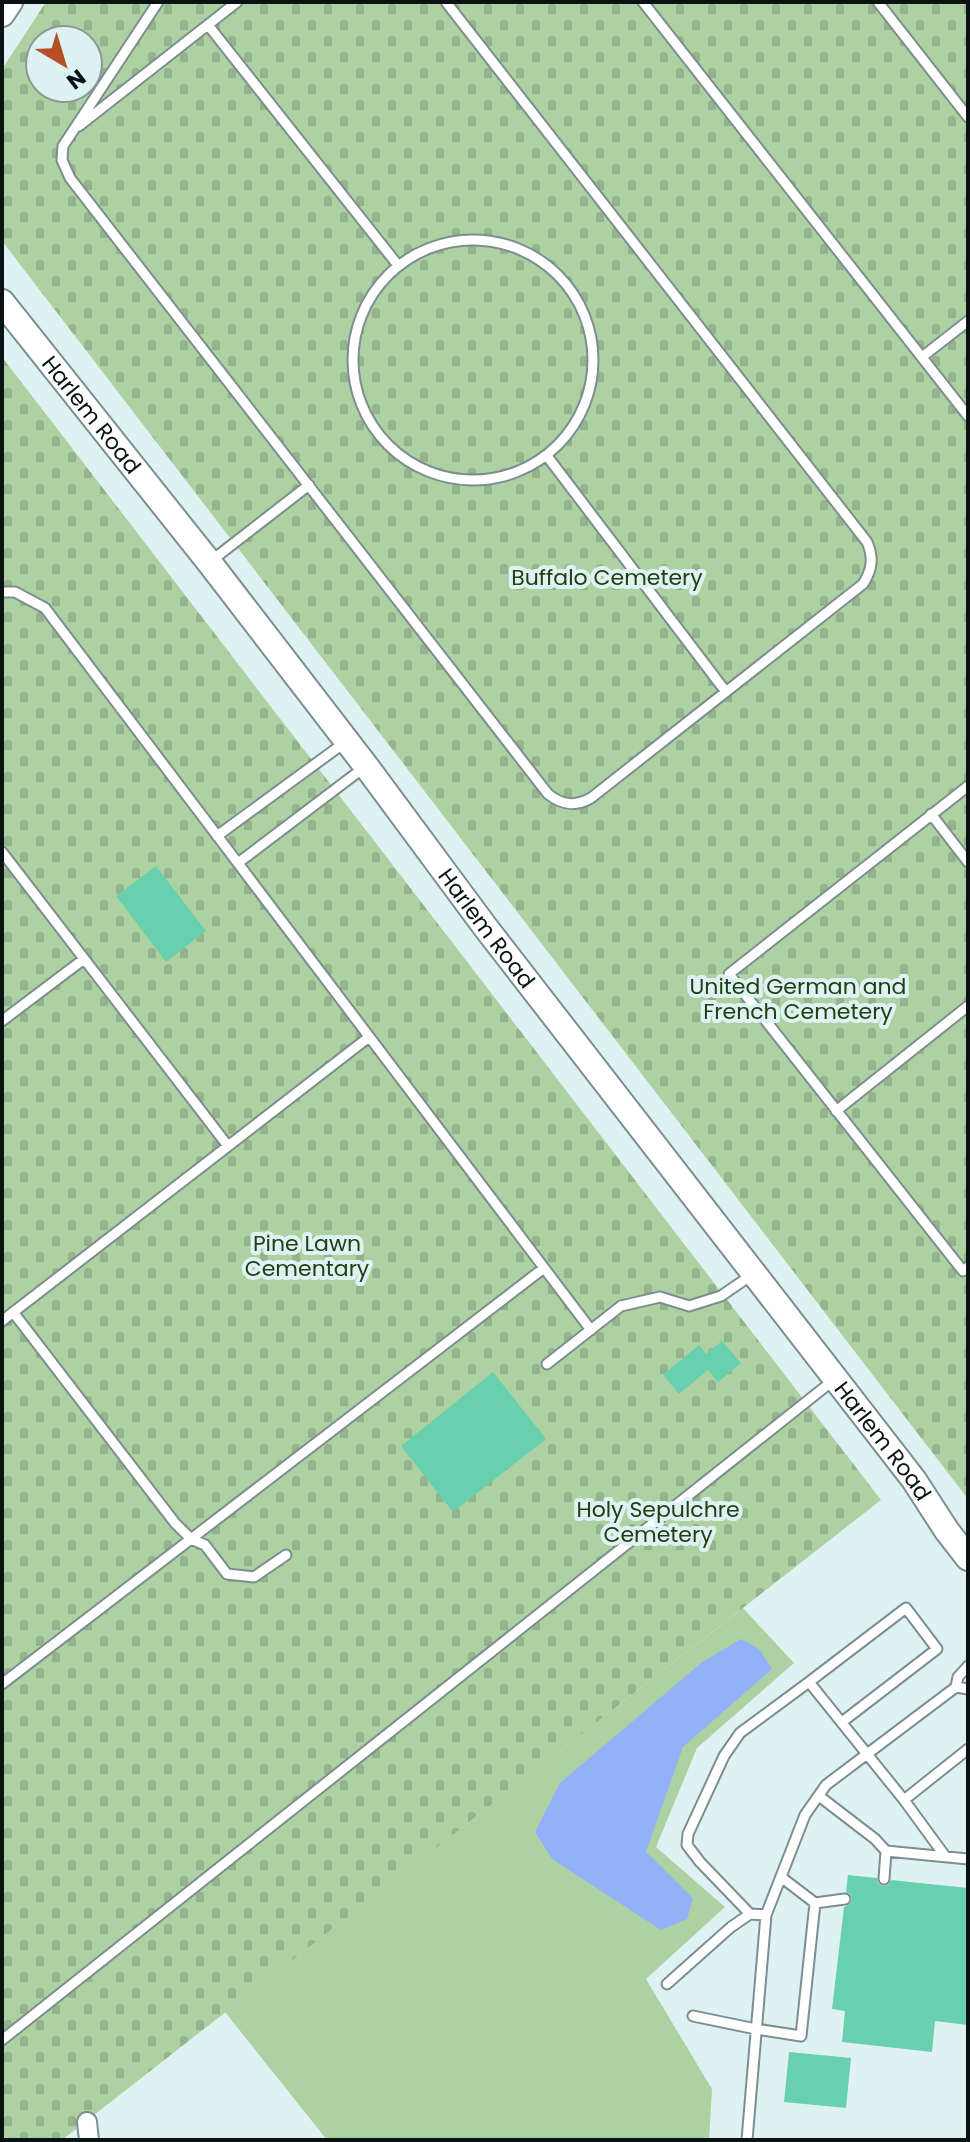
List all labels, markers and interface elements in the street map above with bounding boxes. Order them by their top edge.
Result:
north arrow [24,24,104,104]
text: N [60,62,92,97]
street label: Harlem Road [35,349,148,480]
park label: Buffalo Cemetery [511,562,703,593]
street label: Harlem Road [431,862,543,995]
park label: United German and French Cemetery [689,971,907,1027]
park label: Pine Lawn Cementary [245,1228,370,1284]
street label: Harlem Road [827,1375,939,1507]
park label: Holy Sepulchre Cemetery [576,1494,740,1550]

